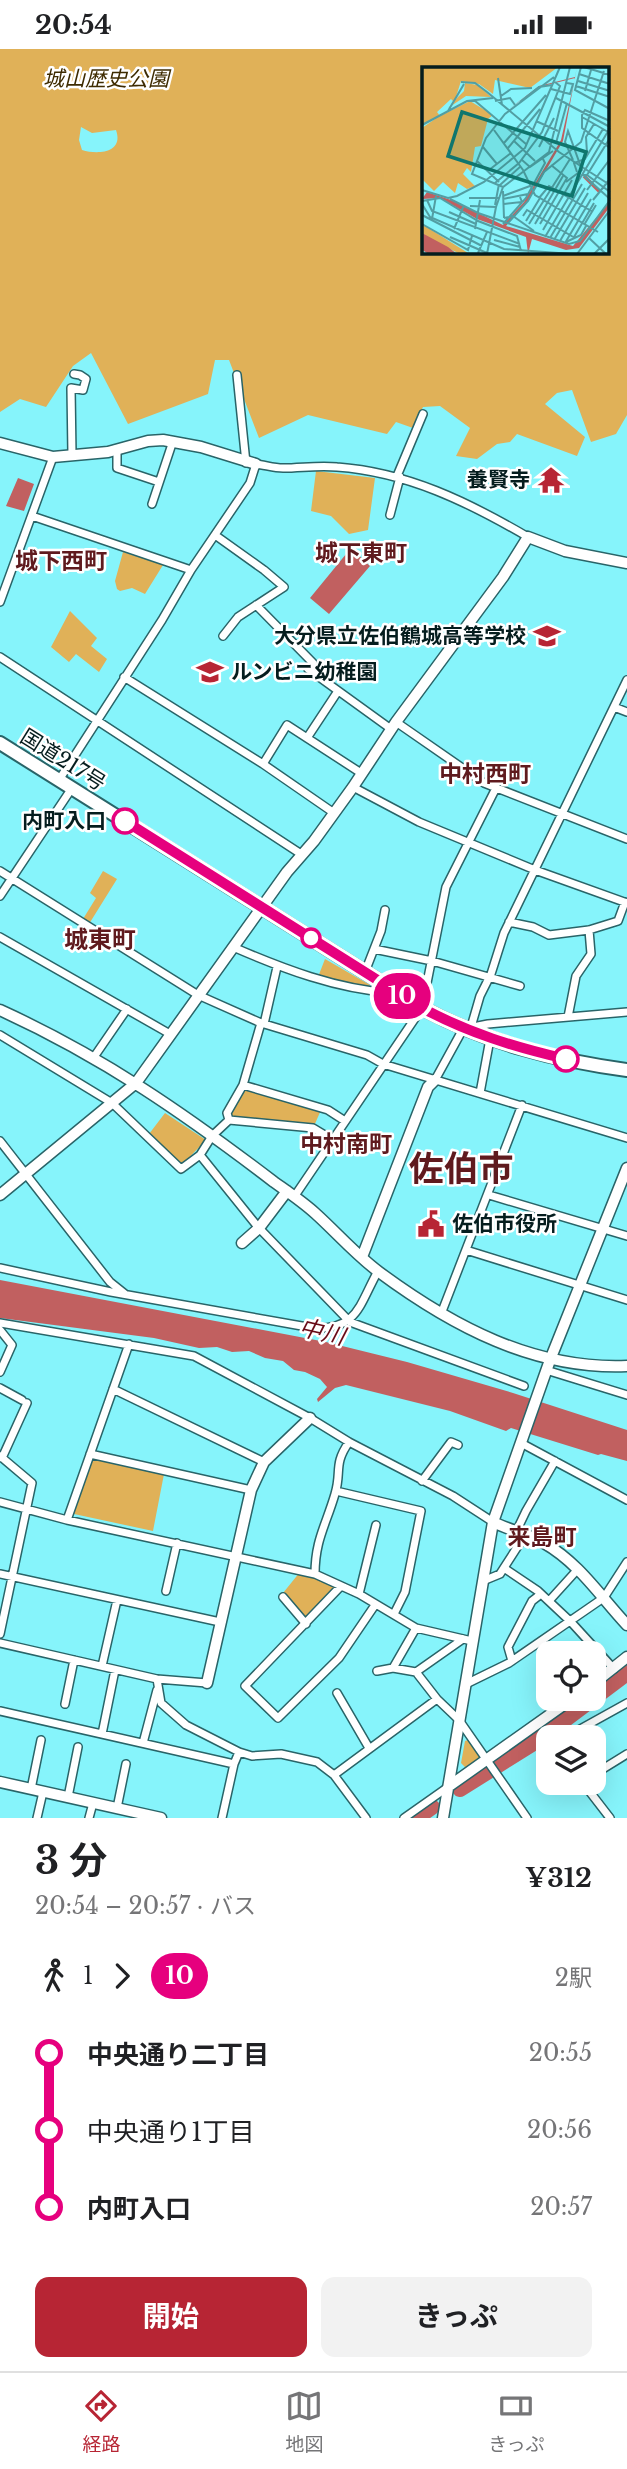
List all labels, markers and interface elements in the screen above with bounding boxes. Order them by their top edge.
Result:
text: 20:54 [35,9,112,41]
park label: 城山歴史公園 [43,66,172,92]
inset map [422,67,610,254]
temple icon: 養賢寺 [536,465,566,495]
place label: 養賢寺 [467,467,530,493]
district label: 城下東町 [315,539,407,567]
district label: 城下西町 [15,547,107,575]
school or university icon: 大分県立佐伯鶴城高等学校 [532,621,562,651]
place label: 大分県立佐伯鶴城高等学校 [274,623,526,649]
school or university icon: ルンビニ幼稚園 [195,657,225,687]
place label: ルンビニ幼稚園 [231,659,378,685]
street label: 国道217号 [15,724,111,796]
district label: 中村西町 [439,760,531,788]
place label: 内町入口 [22,808,106,834]
marker: 内町入口 [112,808,138,834]
district label: 城東町 [64,925,136,954]
unlabelled marker [301,928,321,948]
line badge: 10 [370,973,434,1019]
text: 10 [388,981,416,1010]
unlabelled marker [553,1046,579,1072]
district label: 中村南町 [300,1130,392,1158]
district label: 佐伯市 [408,1147,514,1190]
public building icon: 佐伯市役所 [416,1209,446,1239]
place label: 佐伯市役所 [452,1211,557,1237]
water label: 中川 [296,1313,350,1351]
district label: 来島町 [508,1523,577,1551]
map controls [536,1641,606,1795]
button: locate [536,1641,606,1711]
button: layers [536,1725,606,1795]
text: 3 分 [35,1837,107,1884]
text: ¥312 [525,1862,592,1894]
text: 20:54 – 20:57 · バス [35,1892,256,1920]
icon: walk [35,1957,73,1995]
icon: forward [103,1957,141,1995]
text: 10 [165,1961,194,1990]
text: 1 [83,1962,93,1990]
text: 2駅 [555,1964,592,1992]
text: 中央通り二丁目 [87,2039,269,2071]
text: 20:55 [529,2039,592,2067]
text: 中央通り1丁目 [87,2116,255,2148]
text: 20:56 [527,2116,592,2144]
text: 内町入口 [87,2193,191,2225]
text: 20:57 [530,2193,592,2221]
button: 開始 [35,2277,307,2357]
button: きっぷ [321,2277,592,2357]
tab: 経路 [82,2387,120,2456]
tab: 地図 [285,2387,323,2456]
tab: きっぷ [488,2387,545,2456]

